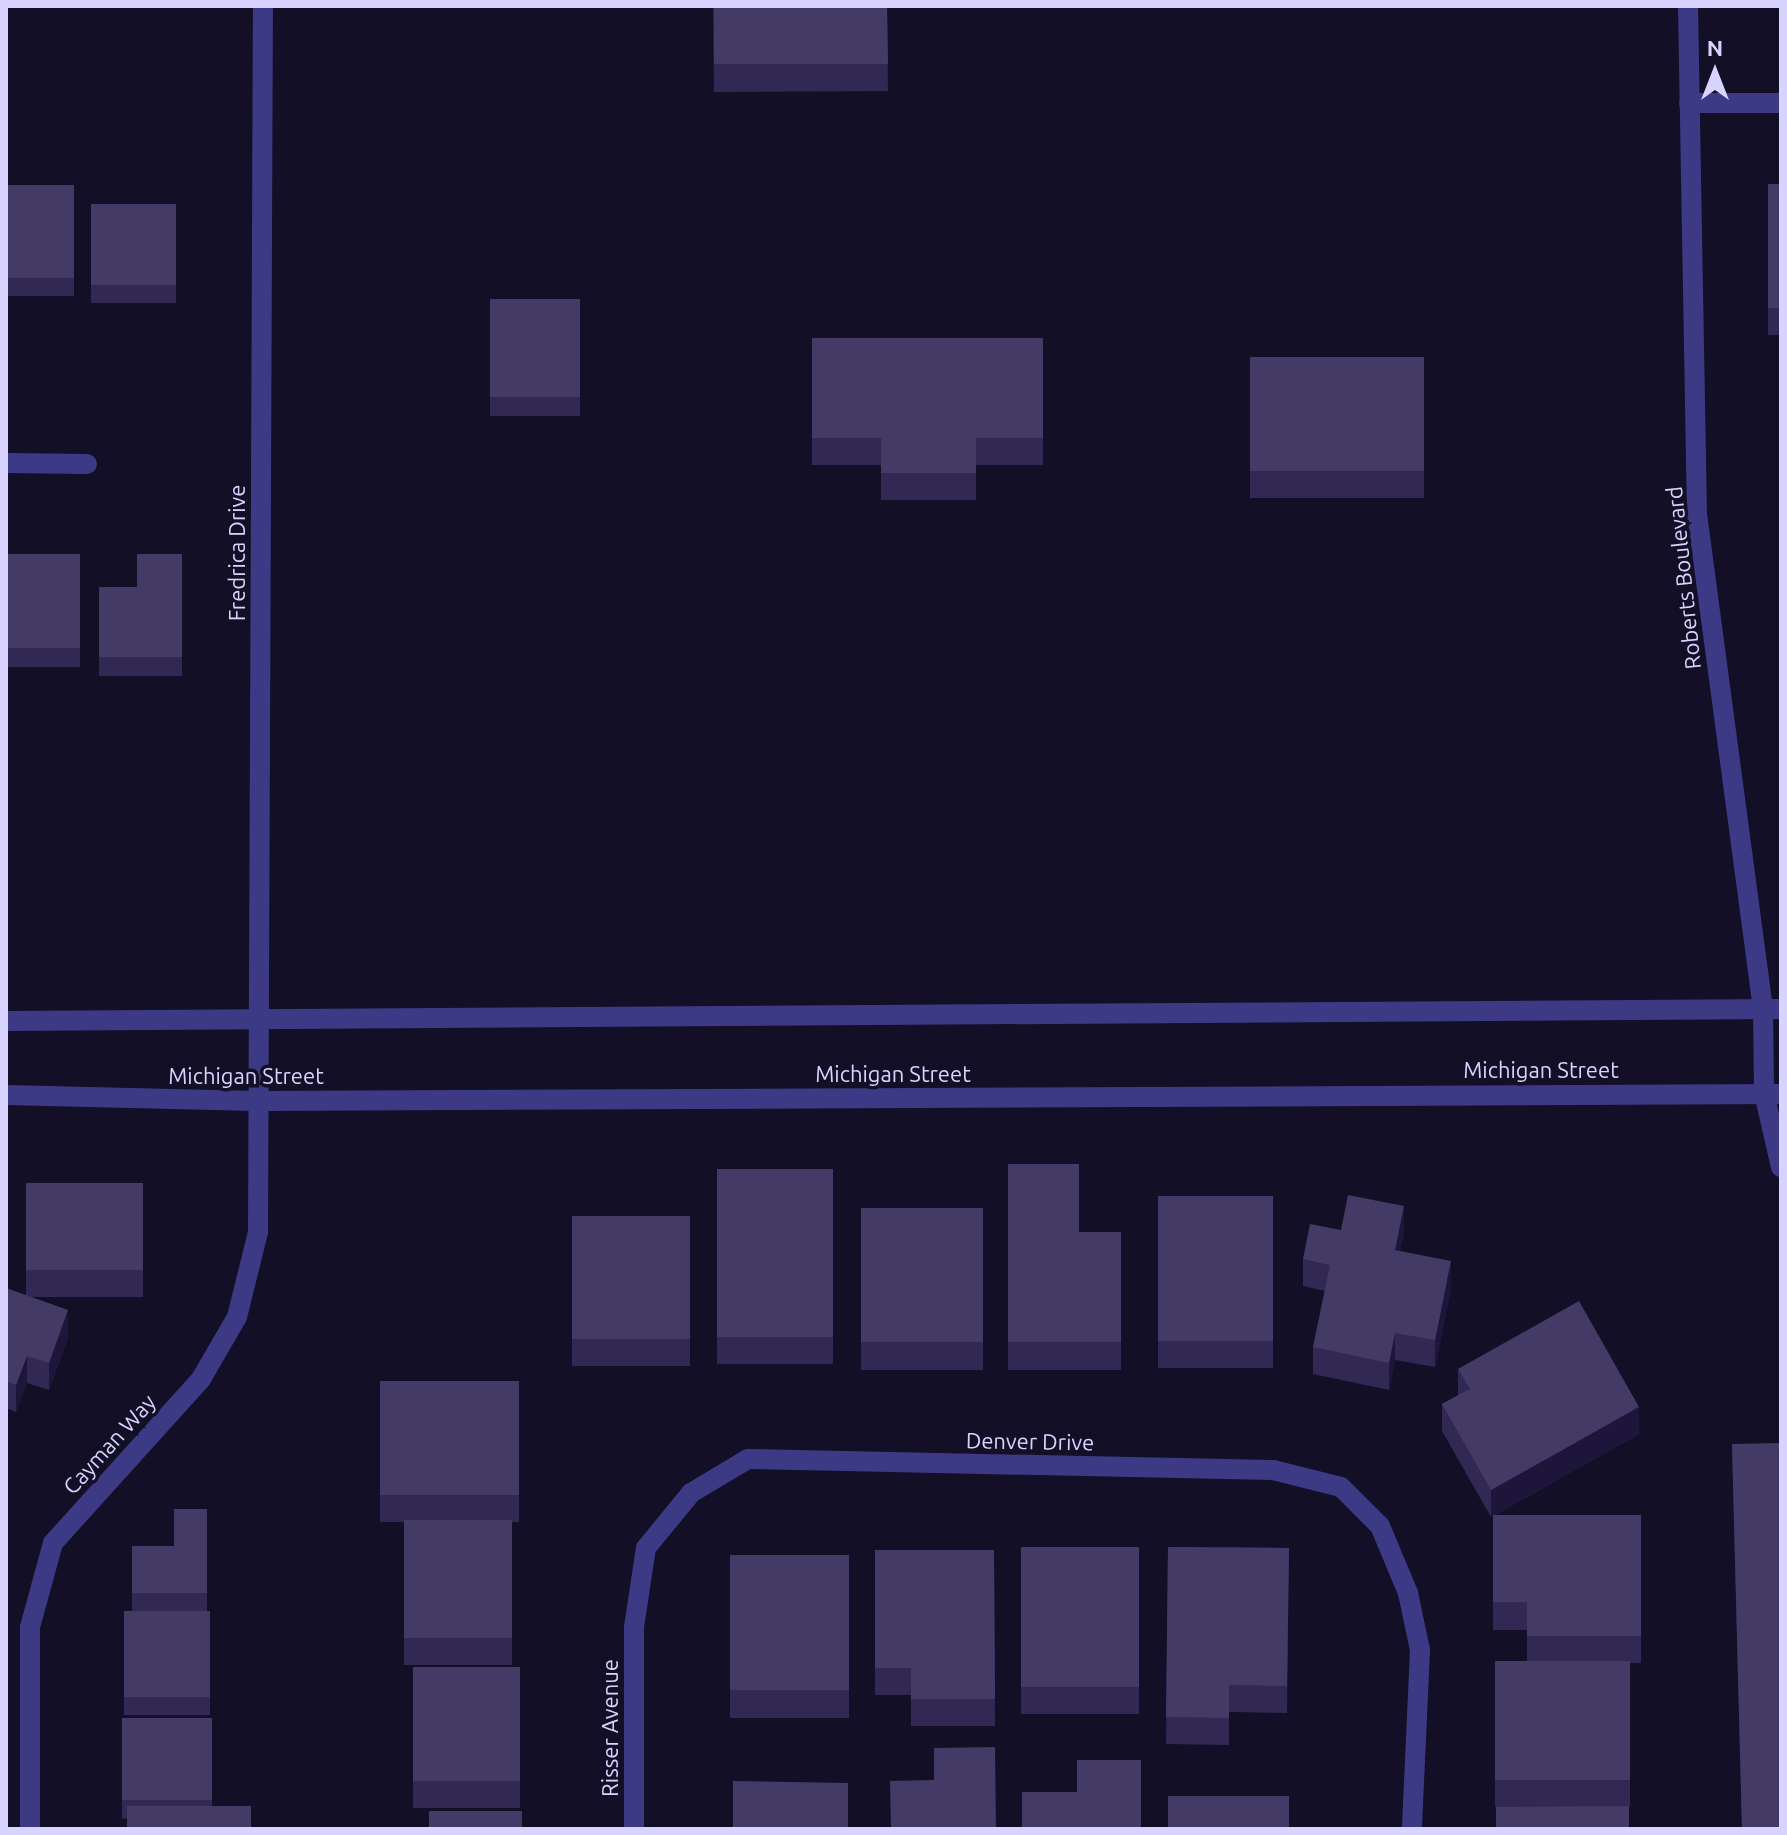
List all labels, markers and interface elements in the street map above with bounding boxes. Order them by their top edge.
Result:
north arrow [1675,32,1755,112]
text: N [1707,35,1723,60]
street label: Fredrica Drive [224,485,250,621]
street label: Roberts Boulevard [1660,485,1706,671]
street label: Michigan Street [1463,1057,1619,1083]
street label: Michigan Street [815,1061,971,1087]
street label: Michigan Street [168,1063,324,1089]
street label: Cayman Way [57,1389,161,1499]
street label: Denver Drive [966,1427,1094,1455]
street label: Risser Avenue [597,1659,623,1797]

